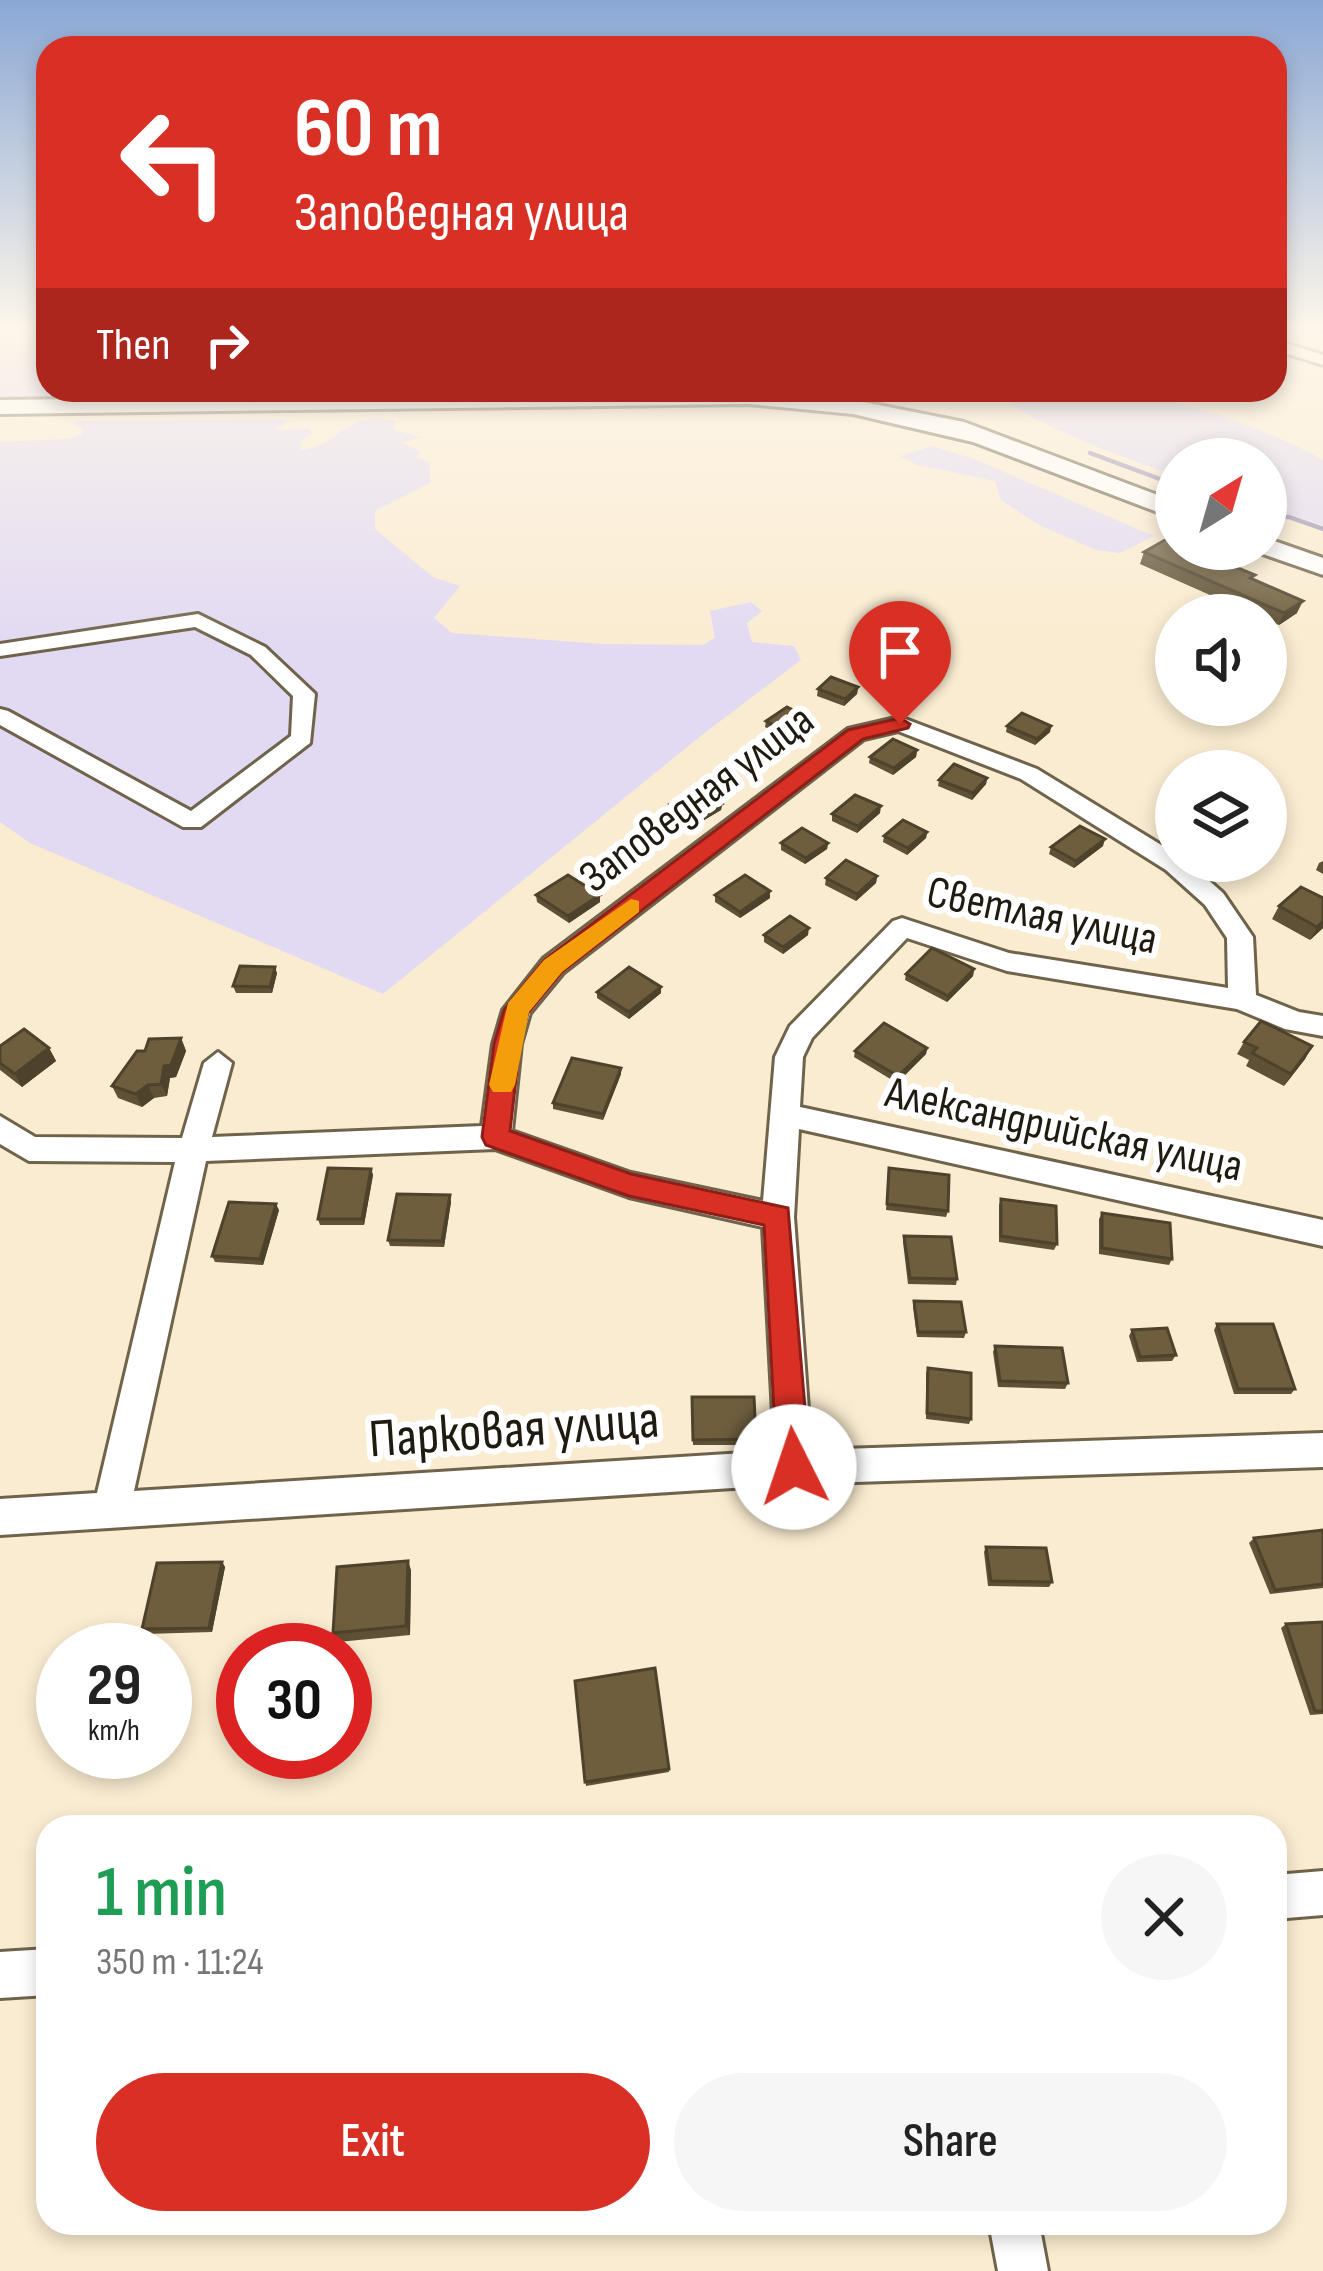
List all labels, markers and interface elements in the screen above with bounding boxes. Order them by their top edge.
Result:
text: 60 m [294,79,442,180]
icon: left [96,84,252,240]
text: Заповедная улица [294,181,629,246]
icon: right [194,312,260,378]
text: Then [96,318,170,373]
north arrow [1155,438,1287,570]
map controls [1155,438,1287,882]
button: sound [1155,594,1287,726]
pin [849,601,951,724]
icon: arrive [867,619,933,685]
street label: Заповедная улица [569,693,825,905]
button: layers [1155,750,1287,882]
street label: Светлая улица [922,865,1162,967]
street label: Александрийская улица [880,1065,1247,1195]
street label: Парковая улица [367,1387,661,1473]
position arrow [731,1404,857,1530]
speed limit sign: 30 [216,1623,372,1779]
text: 29 [87,1650,141,1722]
text: km/h [88,1713,140,1749]
text: 1 min [96,1850,227,1937]
button: close [1101,1854,1227,1980]
text: 350 m · 11:24 [96,1939,264,1986]
button: Exit [96,2073,650,2211]
button: Share [674,2073,1227,2211]

